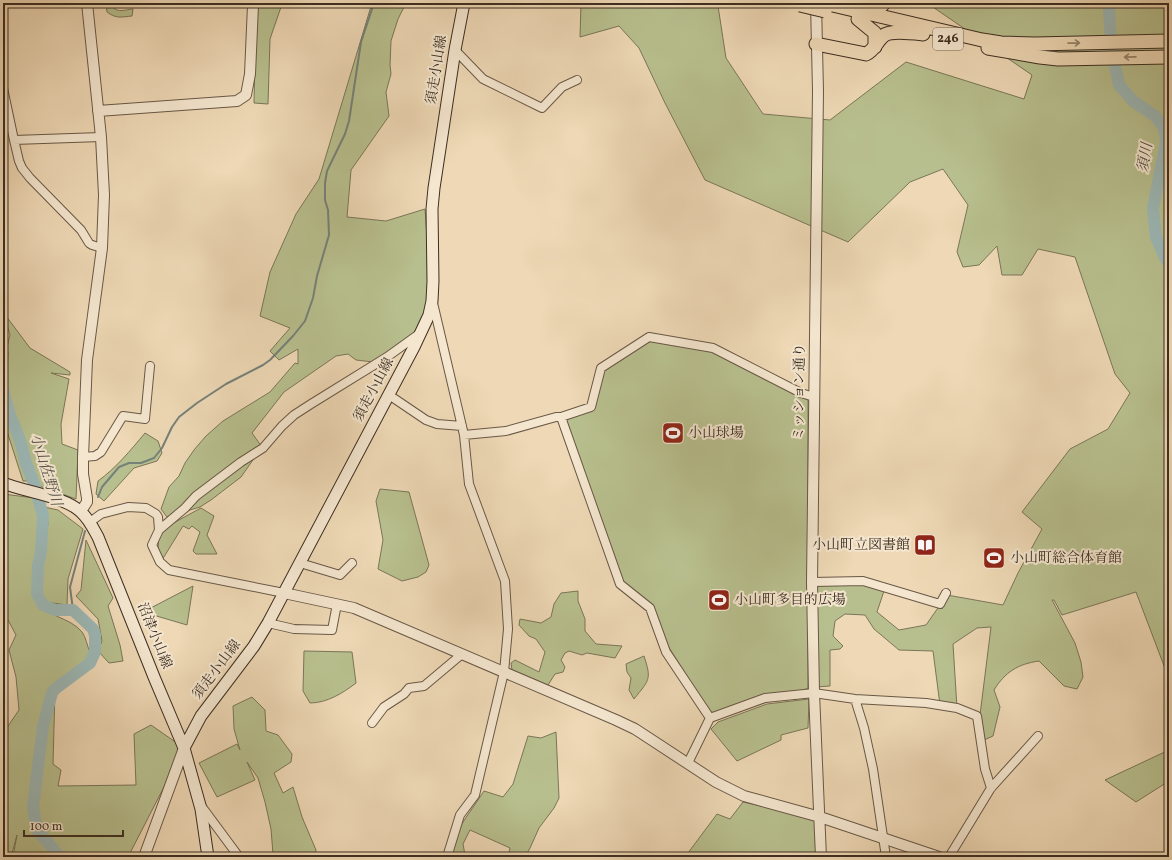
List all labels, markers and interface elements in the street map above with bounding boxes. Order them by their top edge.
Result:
road number: 246 [933,28,963,50]
street label: 須走小山線 [422,34,452,106]
one-way arrow [1067,39,1080,47]
one-way arrow [1124,54,1137,61]
water label: 須川 [1133,140,1159,174]
street label: ミッション通り [790,343,810,441]
street label: 須走小山線 [349,355,399,425]
sports icon: 小山球場 [660,420,686,446]
place label: 小山球場 [688,424,744,443]
water label: 小山佐野川 [24,431,67,511]
library icon: 小山町立図書館 [912,532,938,558]
place label: 小山町立図書館 [812,536,910,555]
sports icon: 小山町総合体育館 [981,545,1007,571]
place label: 小山町総合体育館 [1010,549,1122,568]
sports icon: 小山町多目的広場 [706,587,732,613]
place label: 小山町多目的広場 [734,591,846,610]
street label: 沼津小山線 [132,600,176,672]
street label: 須走小山線 [188,636,246,704]
scale bar [24,812,123,838]
text: 100 m [30,819,63,835]

